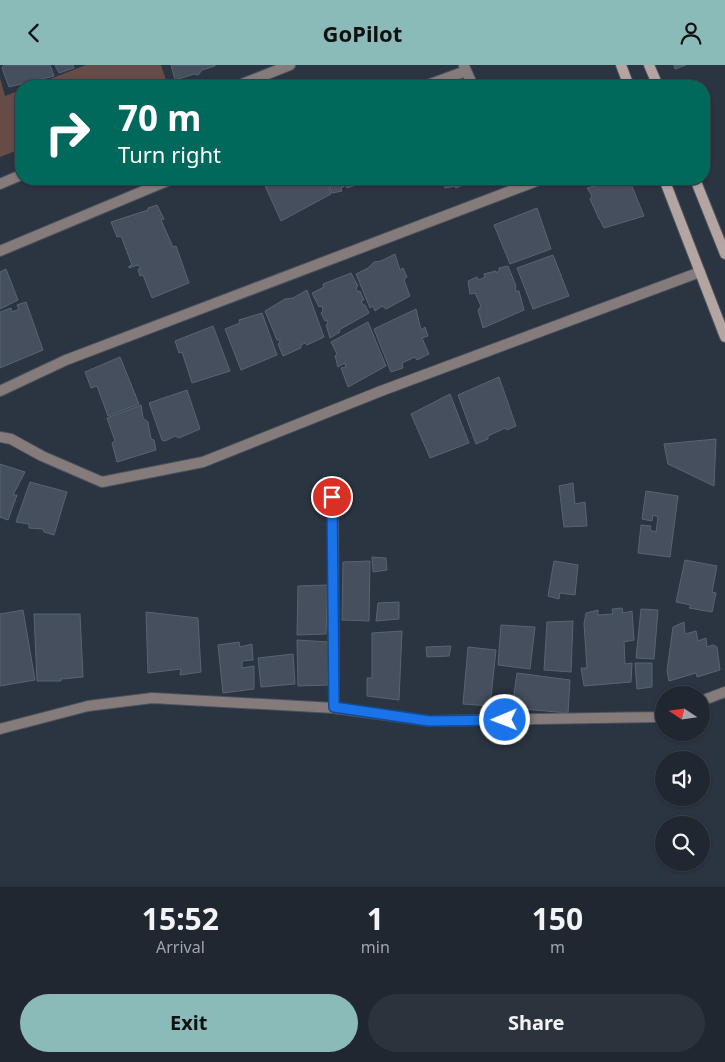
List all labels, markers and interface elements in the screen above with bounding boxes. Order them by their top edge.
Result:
text: GoPilot [323,18,402,48]
icon: back [20,19,48,47]
icon: person [677,19,705,47]
text: 70 m [118,94,201,141]
icon: right [35,100,100,165]
text: Turn right [118,139,221,169]
pin [311,476,353,518]
icon: arrive [318,483,346,511]
north arrow [655,686,710,741]
map controls [655,686,710,871]
position arrow [478,693,530,745]
button: sound [655,751,710,806]
button: search [655,816,710,871]
text: 15:52 [142,898,219,939]
text: 1 [367,898,384,939]
text: 150 [532,898,583,939]
text: Arrival [156,936,205,958]
text: min [361,936,390,958]
text: m [550,936,565,958]
button: Exit [20,994,358,1052]
button: Share [368,994,705,1052]

